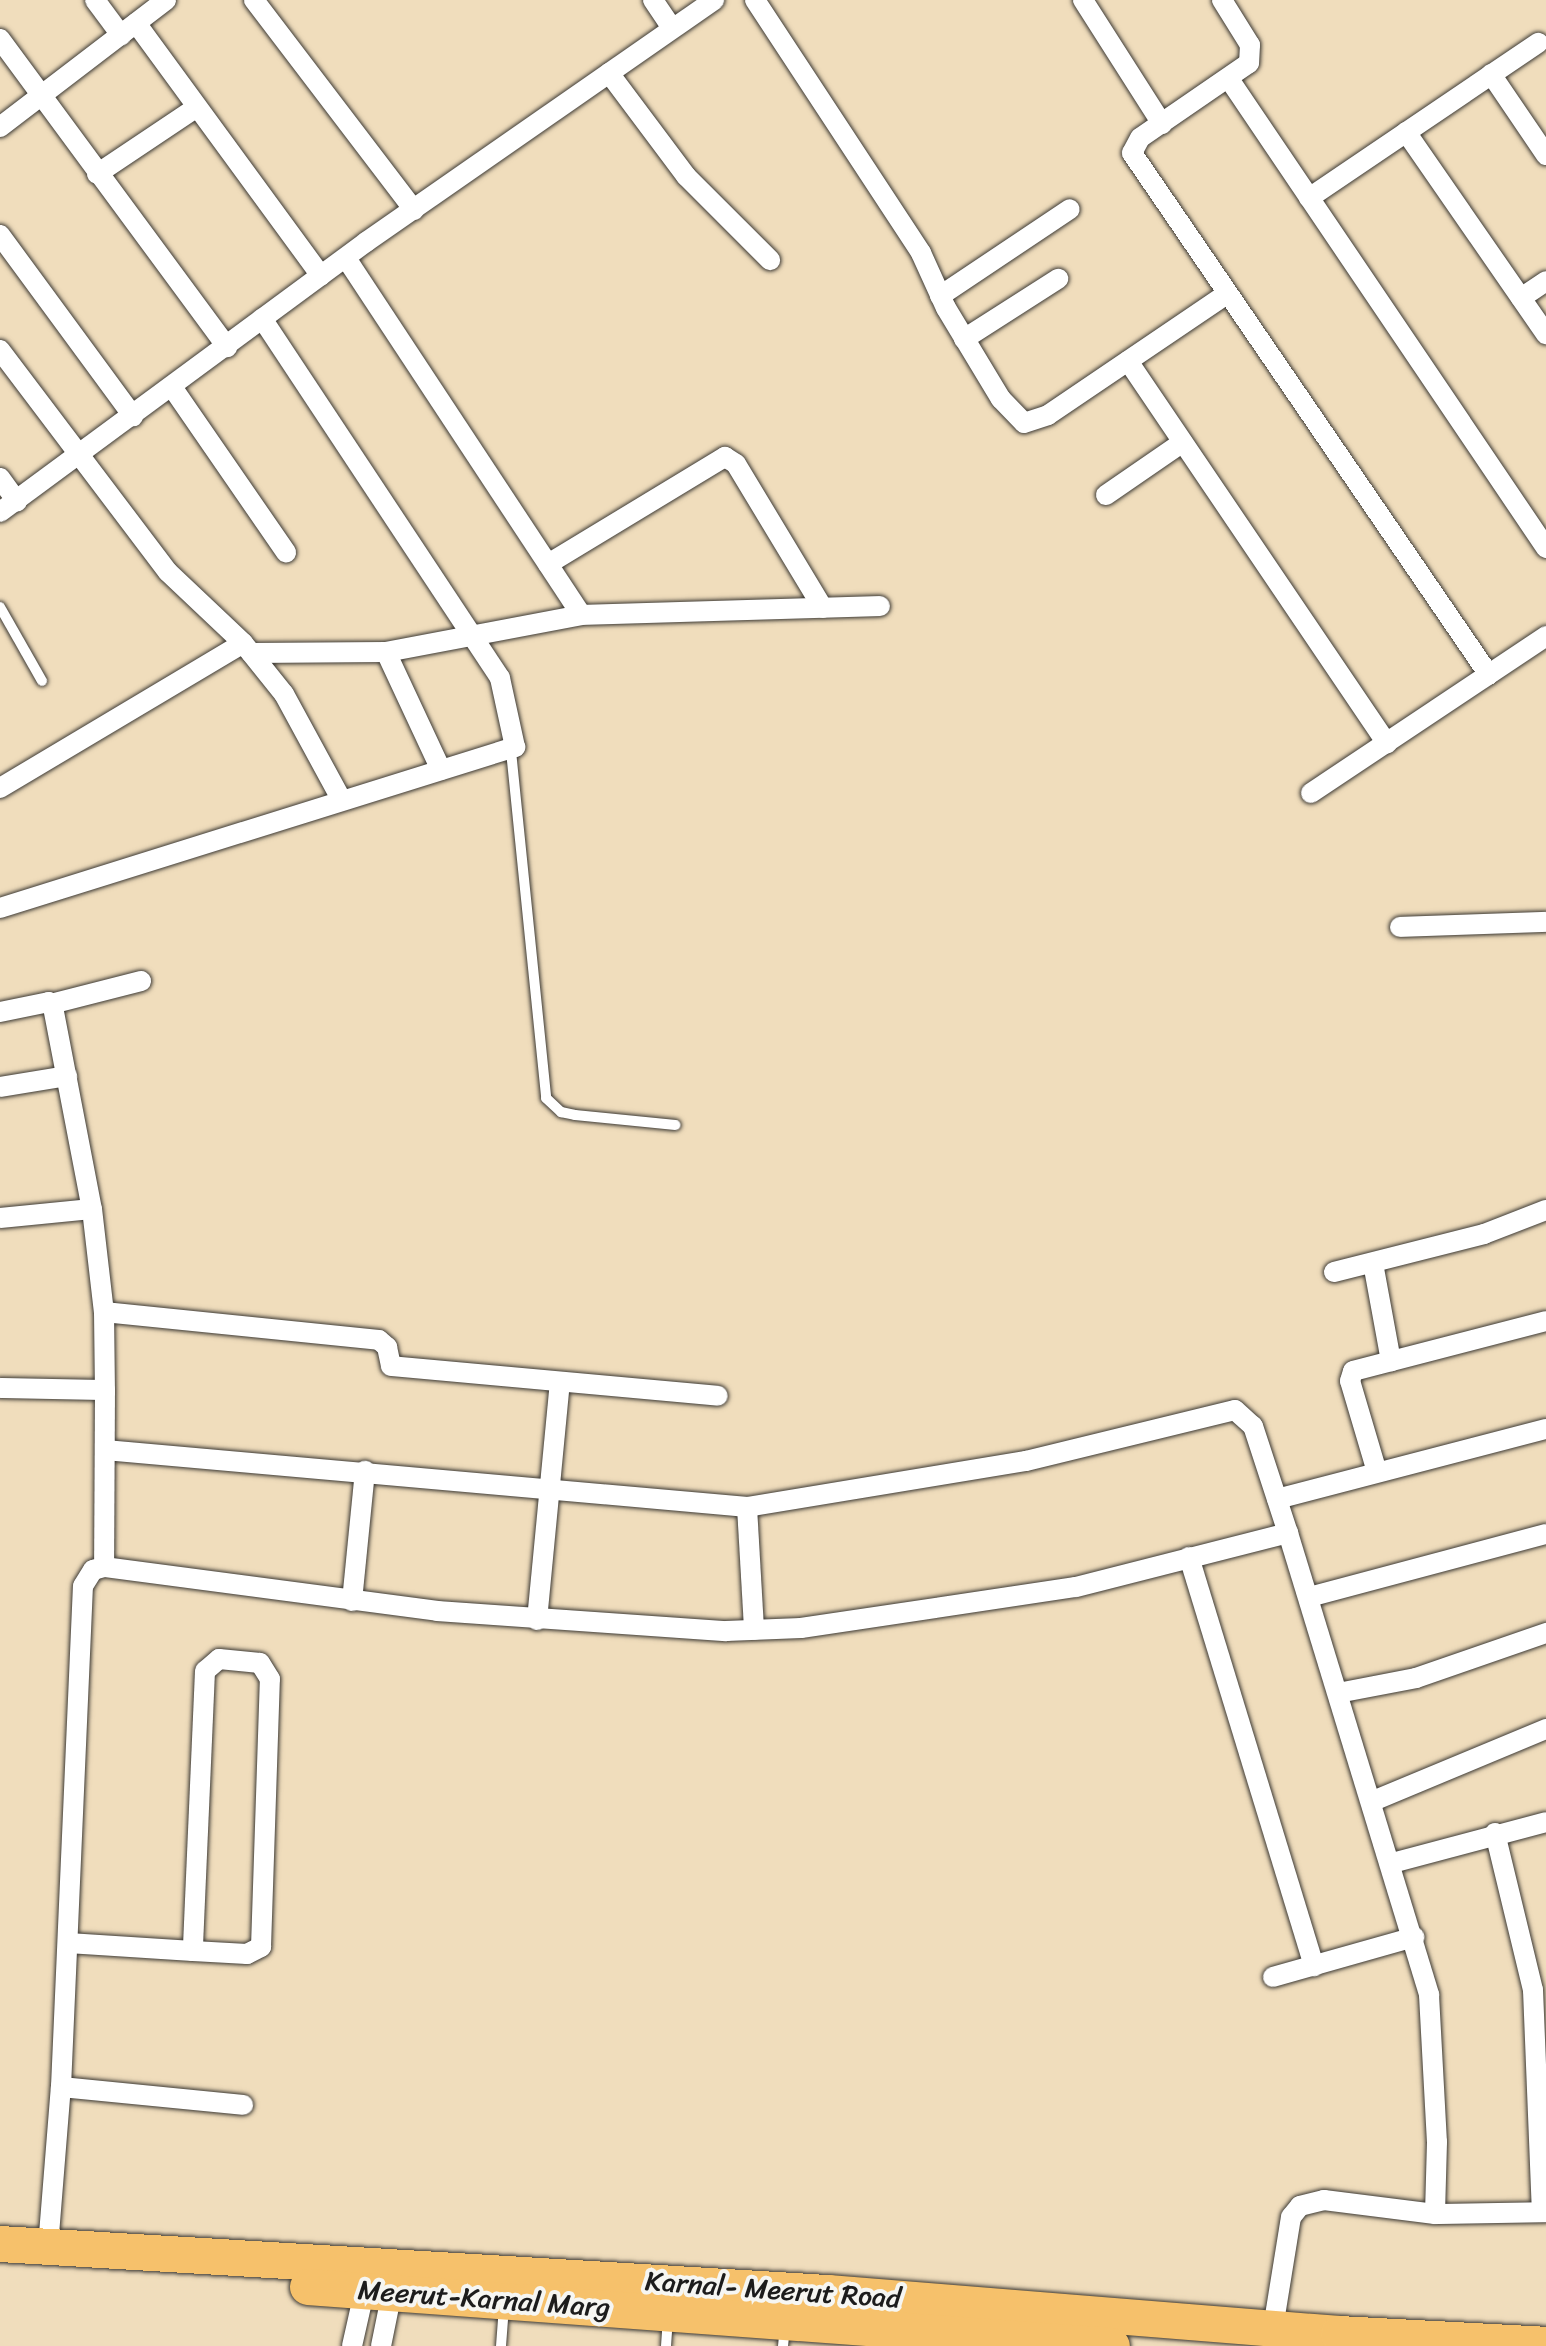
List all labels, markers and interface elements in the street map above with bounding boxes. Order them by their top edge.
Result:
street label: Karnal- Meerut Road [643,2264,903,2316]
street label: Meerut-Karnal Marg [357,2273,611,2325]

